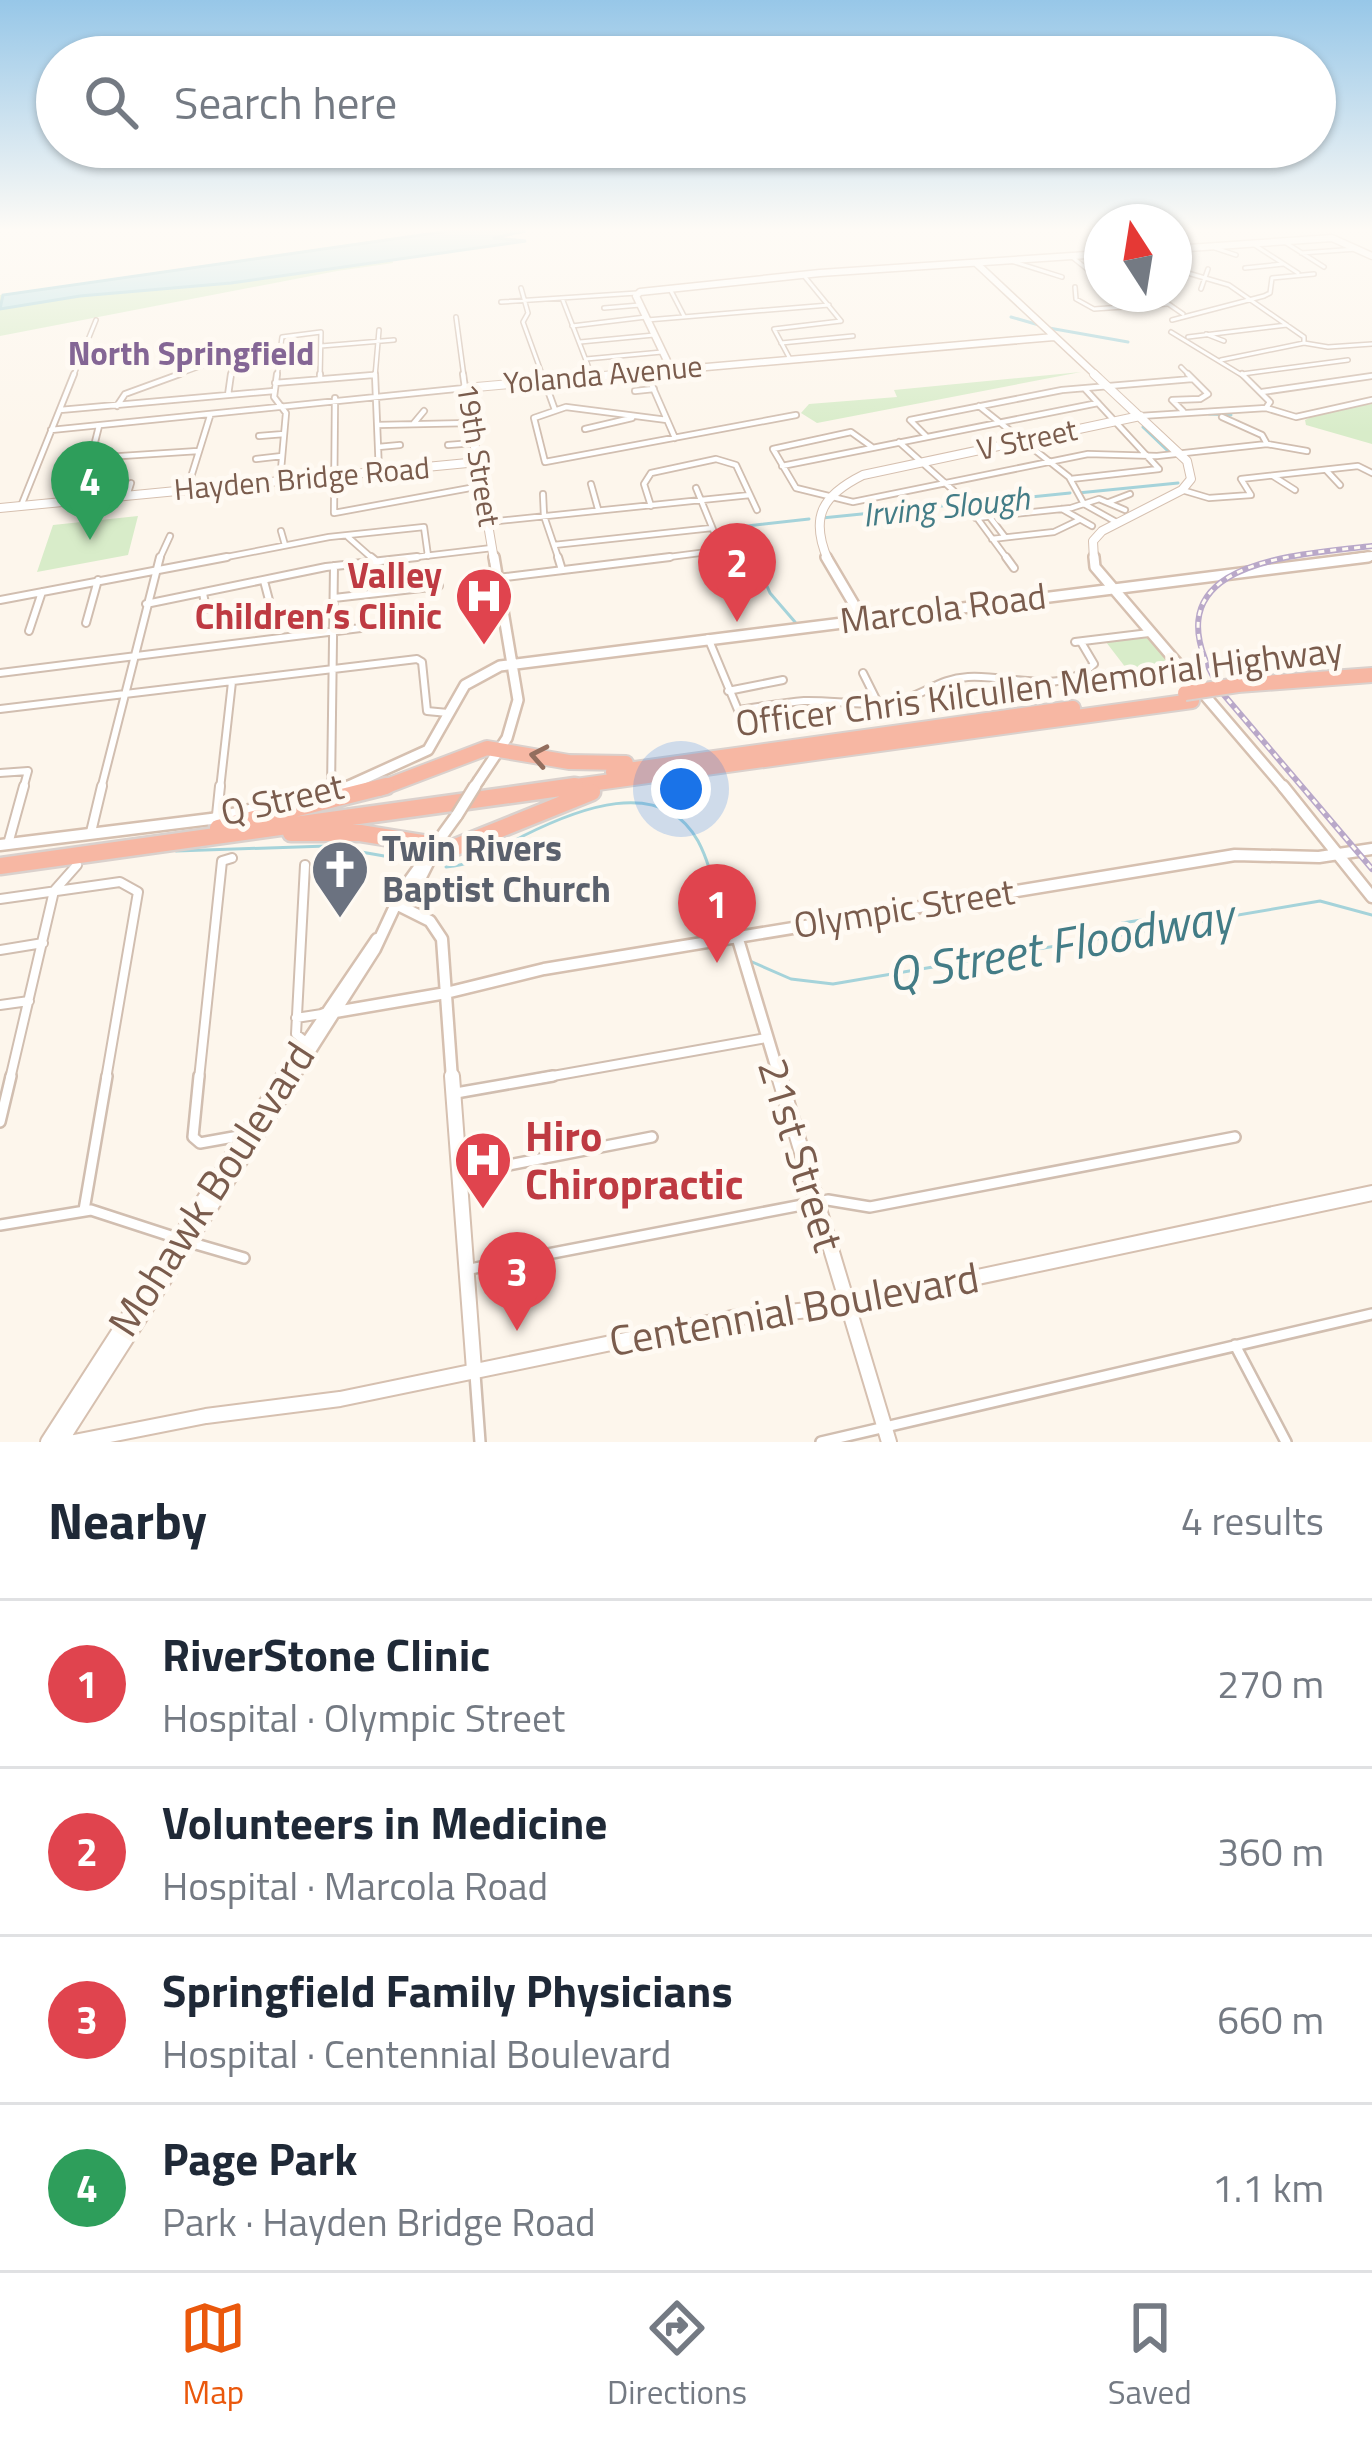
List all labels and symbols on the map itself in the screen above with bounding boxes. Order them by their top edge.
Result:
north arrow [1084,204,1192,312]
district label: North Springfield [68,328,314,378]
street label: Yolanda Avenue [502,342,704,406]
street label: 19th Street [445,380,513,530]
street label: V Street [972,406,1082,472]
pin: 4 [51,441,129,540]
street label: Hayden Bridge Road [172,444,432,512]
water label: Irving Slough [860,472,1033,540]
pin: 2 [698,523,776,622]
place label: Valley Children’s Clinic [195,547,442,643]
hospital icon: Valley Children’s Clinic [453,565,515,647]
street label: Marcola Road [837,568,1049,647]
street label: Officer Chris Kilcullen Memorial Highway [732,621,1346,750]
one-way arrow [529,744,549,770]
street label: Q Street [215,758,349,839]
your location [651,759,711,819]
place label: Twin Rivers Baptist Church [382,820,611,916]
church icon: Twin Rivers Baptist Church [309,838,371,920]
street label: Olympic Street [790,863,1019,952]
pin: 1 [678,864,756,963]
water label: Q Street Floodway [881,877,1244,1011]
street label: Mohawk Boulevard [91,1028,330,1349]
street label: 21st Street [742,1050,862,1259]
place label: Hiro Chiropractic [525,1103,743,1215]
hospital icon: Hiro Chiropractic [452,1129,514,1211]
pin: 3 [478,1232,556,1331]
street label: Centennial Boulevard [604,1244,984,1372]

